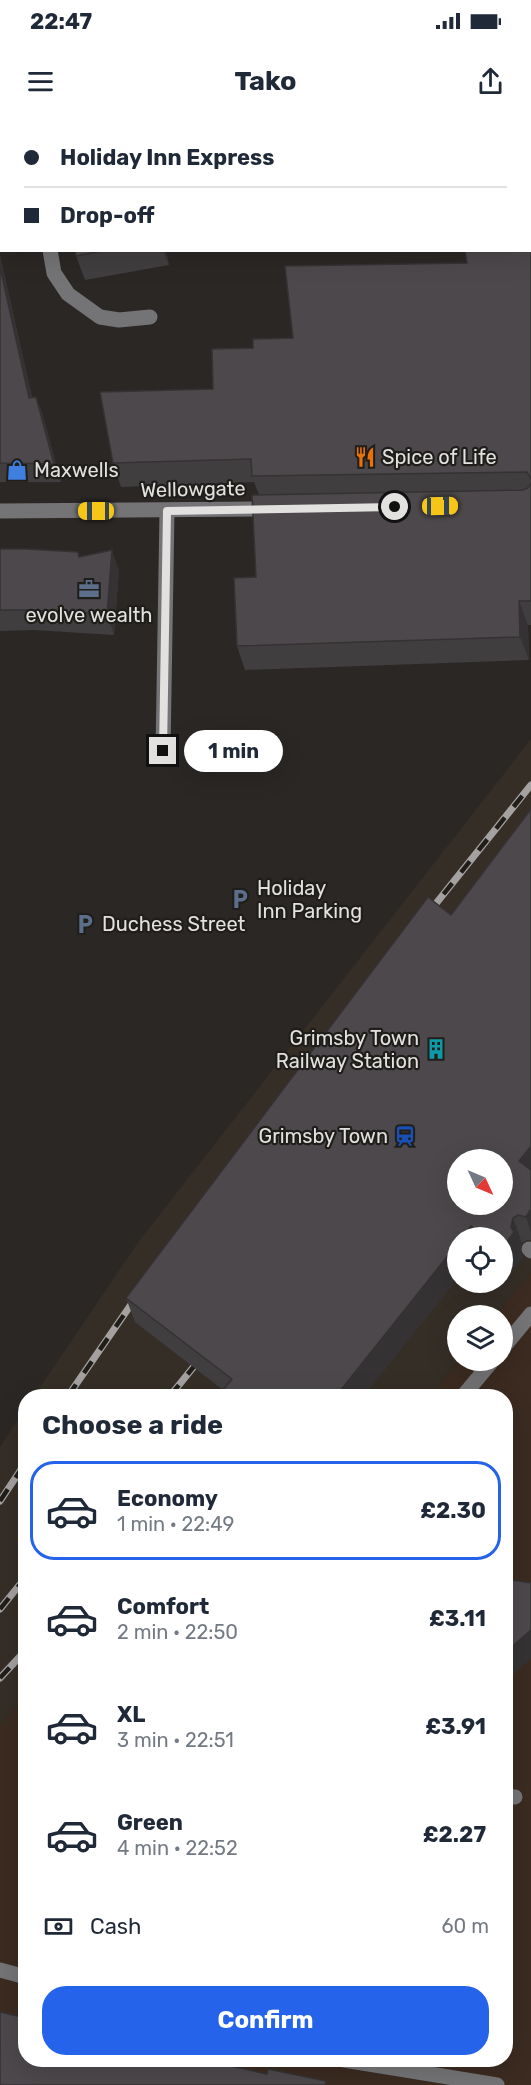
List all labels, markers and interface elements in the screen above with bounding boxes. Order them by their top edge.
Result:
text: 22:47 [30,8,92,35]
icon: menu [24,65,57,98]
text: Tako [234,65,297,97]
icon: share [474,65,507,98]
text: Holiday Inn Express [60,144,274,171]
text: Drop-off [60,202,155,229]
restaurant icon: Spice of Life [353,445,377,469]
place label: Spice of Life [382,445,497,469]
shop icon: Maxwells [5,458,29,482]
place label: Maxwells [34,458,119,482]
street label: Wellowgate [140,476,246,502]
route start [381,493,408,520]
car [422,497,458,515]
car [78,502,114,520]
office icon: evolve wealth [77,577,101,601]
place label: evolve wealth [25,603,153,627]
callout: 1 min [184,730,283,772]
route end [149,737,176,764]
text: 1 min [208,739,259,763]
place label: Holiday Inn Parking [257,876,362,923]
parking icon: Holiday Inn Parking [228,887,252,911]
parking icon: Duchess Street [73,912,97,936]
place label: Duchess Street [102,912,246,936]
place label: Grimsby Town Railway Station [276,1026,419,1073]
building icon: Grimsby Town Railway Station [424,1037,448,1061]
place label: Grimsby Town [259,1124,388,1148]
station icon: Grimsby Town [393,1124,417,1148]
north arrow [447,1149,513,1215]
map controls [447,1149,513,1371]
button: locate [447,1227,513,1293]
button: layers [447,1305,513,1371]
text: Choose a ride [42,1409,223,1441]
icon: car [45,1484,99,1538]
text: Economy [117,1485,218,1512]
text: £2.30 [420,1497,486,1524]
text: 1 min · 22:49 [117,1512,234,1536]
icon: car [45,1592,99,1646]
text: Comfort [117,1593,209,1620]
text: £3.11 [429,1605,486,1632]
text: 2 min · 22:50 [117,1620,238,1644]
icon: car [45,1700,99,1754]
text: XL [117,1701,145,1728]
text: £3.91 [425,1713,486,1740]
text: 3 min · 22:51 [117,1728,234,1752]
icon: car [45,1808,99,1862]
text: Green [117,1809,183,1836]
text: £2.27 [423,1821,486,1848]
text: 4 min · 22:52 [117,1836,238,1860]
icon: cash [42,1910,75,1943]
text: Cash [90,1913,141,1940]
text: 60 m [442,1914,489,1938]
button: Confirm [42,1986,489,2055]

